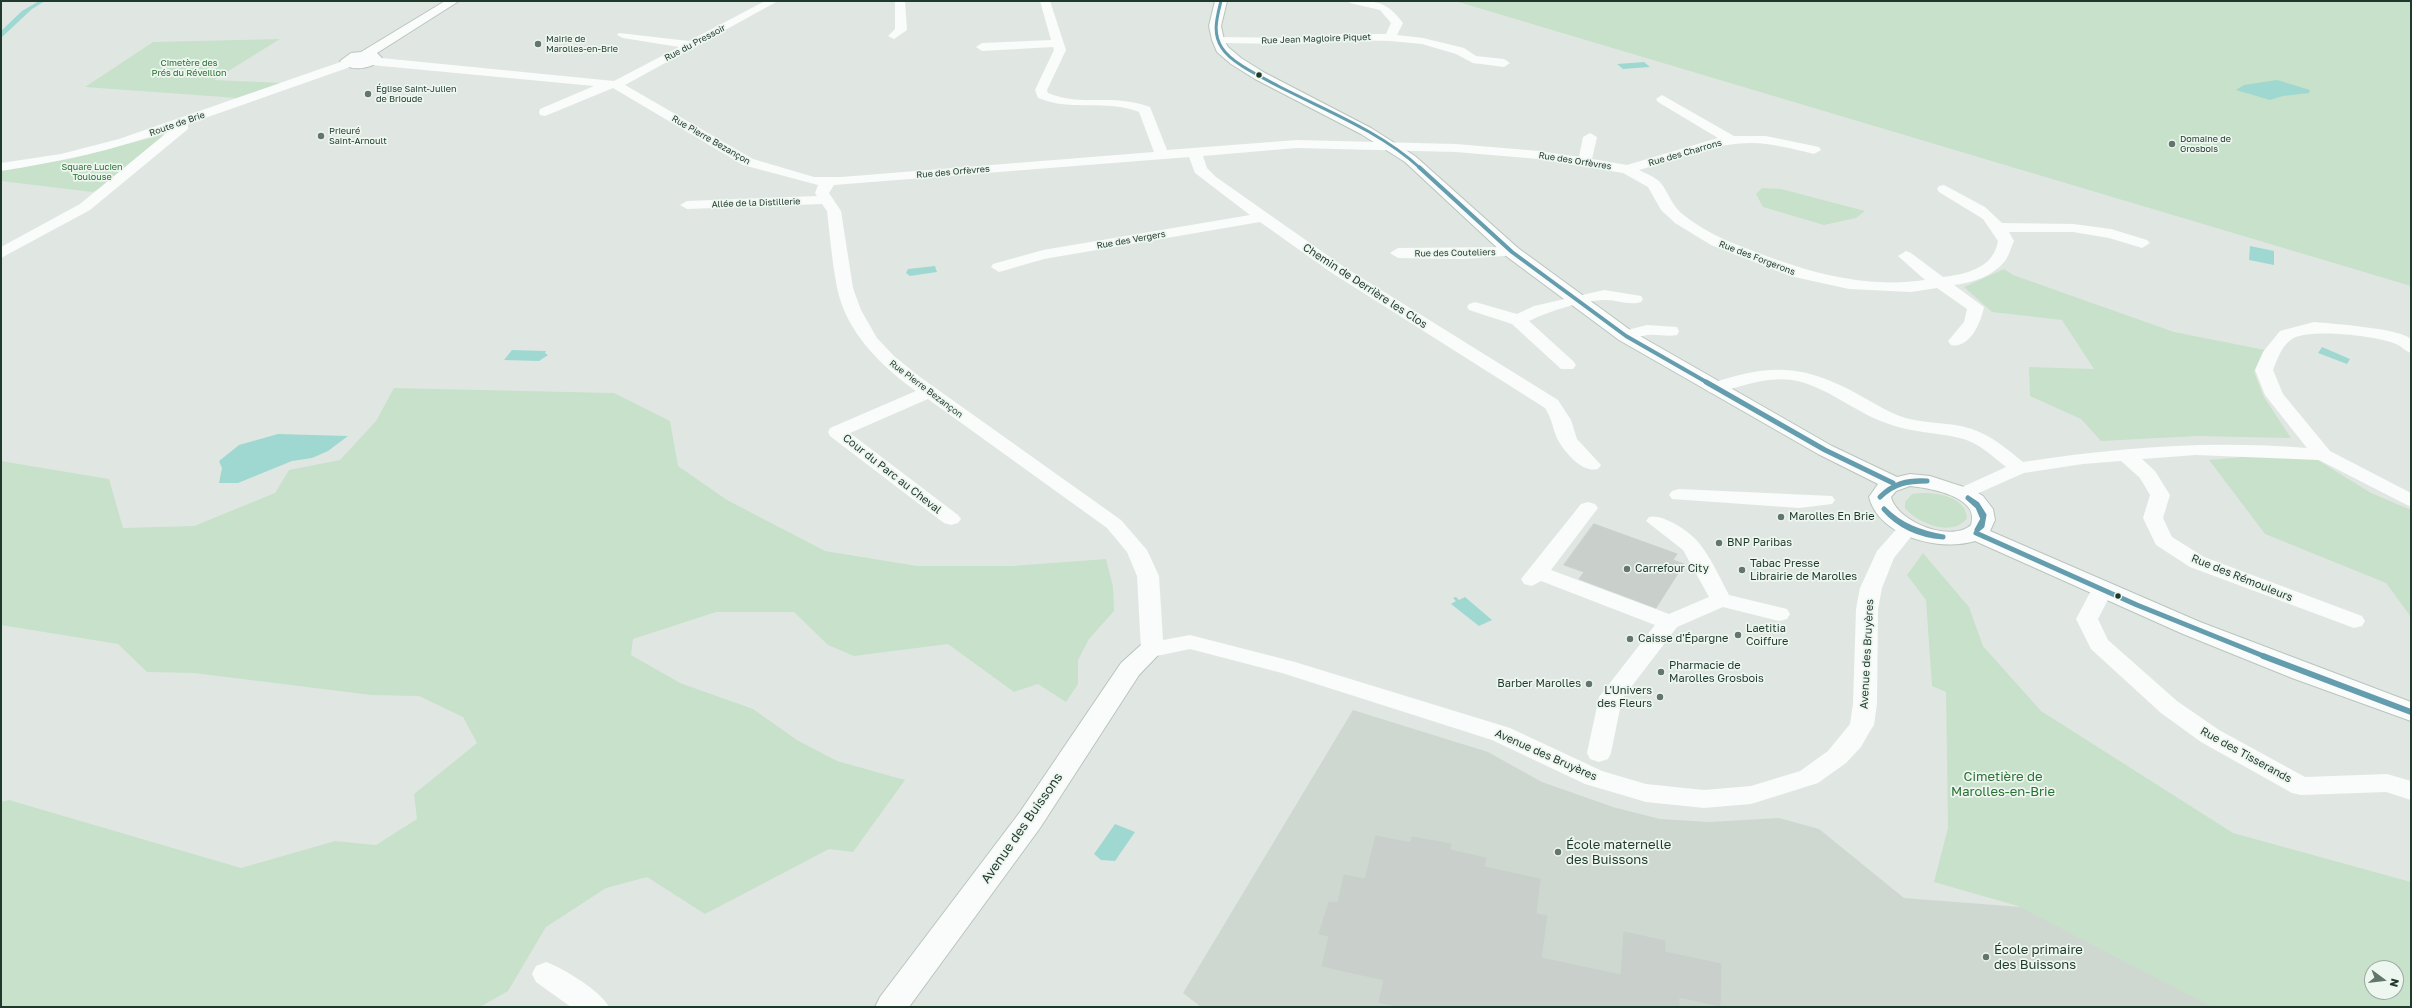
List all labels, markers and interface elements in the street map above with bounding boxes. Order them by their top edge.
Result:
street label: Rue du Pressoir [663,22,727,64]
street label: Rue Jean Magloire Piquet [1261,32,1371,46]
place label: Mairie de Marolles-en-Brie [546,34,618,55]
marker: Mairie de Marolles-en-Brie [533,39,543,49]
park label: Cimetère des Prés du Réveillon [152,58,226,79]
unlabelled marker [1254,70,1264,80]
place label: Église Saint-Julien de Brioude [376,84,456,105]
marker: Église Saint-Julien de Brioude [363,89,373,99]
street label: Route de Brie [148,109,206,139]
street label: Rue Pierre Bezançon [670,113,752,167]
place label: Prieuré Saint-Arnoult [329,126,387,147]
marker: Prieuré Saint-Arnoult [316,131,326,141]
place label: Domaine de Grosbois [2180,134,2231,155]
street label: Rue des Charrons [1647,137,1723,169]
marker: Domaine de Grosbois [2167,139,2177,149]
street label: Rue des Orfèvres [1538,150,1612,172]
park label: Square Lucien Toulouse [61,162,123,183]
street label: Rue des Orfèvres [916,163,990,181]
street label: Allée de la Distillerie [711,196,801,210]
street label: Rue des Vergers [1096,229,1166,251]
street label: Rue des Forgerons [1717,239,1797,277]
street label: Chemin de Derrière les Clos [1300,241,1430,331]
street label: Rue des Couteliers [1414,247,1496,259]
street label: Rue Pierre Bezançon [887,358,965,420]
street label: Cour du Parc au Cheval [840,431,944,517]
place label: Marolles En Brie [1789,510,1875,524]
marker: Marolles En Brie [1776,512,1786,522]
place label: BNP Paribas [1727,536,1792,550]
marker: BNP Paribas [1714,538,1724,548]
street label: Rue des Rémouleurs [2189,552,2295,604]
place label: Tabac Presse Librairie de Marolles [1750,557,1857,583]
place label: Carrefour City [1635,562,1709,576]
marker: Carrefour City [1622,564,1632,574]
marker: Tabac Presse Librairie de Marolles [1737,565,1747,575]
unlabelled marker [2113,591,2123,601]
street label: Avenue des Bruyères [1858,599,1876,709]
place label: Laetitia Coiffure [1746,622,1788,648]
marker: Laetitia Coiffure [1733,630,1743,640]
place label: Caisse d'Épargne [1638,632,1728,646]
marker: Caisse d'Épargne [1625,634,1635,644]
place label: Pharmacie de Marolles Grosbois [1669,659,1764,685]
marker: Pharmacie de Marolles Grosbois [1656,667,1666,677]
place label: Barber Marolles [1497,677,1581,691]
marker: Barber Marolles [1584,679,1594,689]
place label: L'Univers des Fleurs [1597,684,1652,710]
marker: L'Univers des Fleurs [1655,692,1665,702]
street label: Rue des Tisserands [2198,724,2294,786]
street label: Avenue des Bruyères [1493,727,1599,783]
park label: Cimetière de Marolles-en-Brie [1951,769,2055,800]
street label: Avenue des Buissons [978,770,1066,886]
place label: École maternelle des Buissons [1566,837,1671,868]
marker: École maternelle des Buissons [1553,847,1563,857]
place label: École primaire des Buissons [1994,942,2083,973]
marker: École primaire des Buissons [1981,952,1991,962]
north arrow [2364,960,2404,1000]
text: N [2388,977,2402,989]

